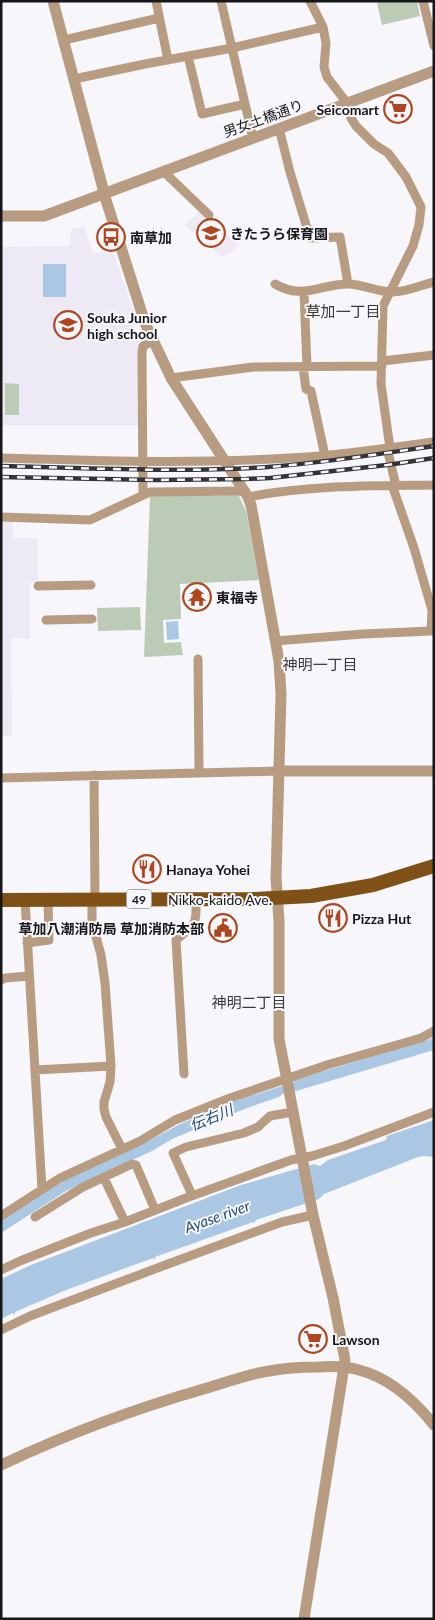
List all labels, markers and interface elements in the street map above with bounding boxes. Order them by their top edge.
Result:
supermarket icon: Seicomart [383,94,413,124]
street label: 男女土橋通り [221,96,305,140]
place label: Seicomart [316,101,380,118]
school or university icon: きたうら保育園 [196,218,226,248]
bus stop icon: 南草加 [96,222,126,252]
place label: きたうら保育園 [230,225,328,242]
place label: 南草加 [130,229,172,246]
district label: 草加一丁目 [305,302,381,320]
place label: Souka Junior high school [87,309,167,342]
school or university icon: Souka Junior high school [53,310,83,340]
temple icon: 東福寺 [182,582,212,612]
place label: 東福寺 [216,589,258,606]
district label: 神明一丁目 [282,655,358,673]
restaurant icon: Hanaya Yohei [132,854,162,884]
place label: Hanaya Yohei [166,861,250,878]
road number: 49 [126,890,152,909]
street label: Nikko-kaido Ave. [168,891,272,908]
restaurant icon: Pizza Hut [318,903,348,933]
place label: Pizza Hut [352,910,412,927]
public building icon: 草加八潮消防局 草加消防本部 [208,913,238,943]
place label: 草加八潮消防局 草加消防本部 [19,920,204,937]
district label: 神明二丁目 [211,993,287,1011]
water label: 伝右川 [187,1099,237,1134]
water label: Ayase river [181,1196,253,1236]
supermarket icon: Lawson [298,1324,328,1354]
place label: Lawson [332,1331,380,1348]

